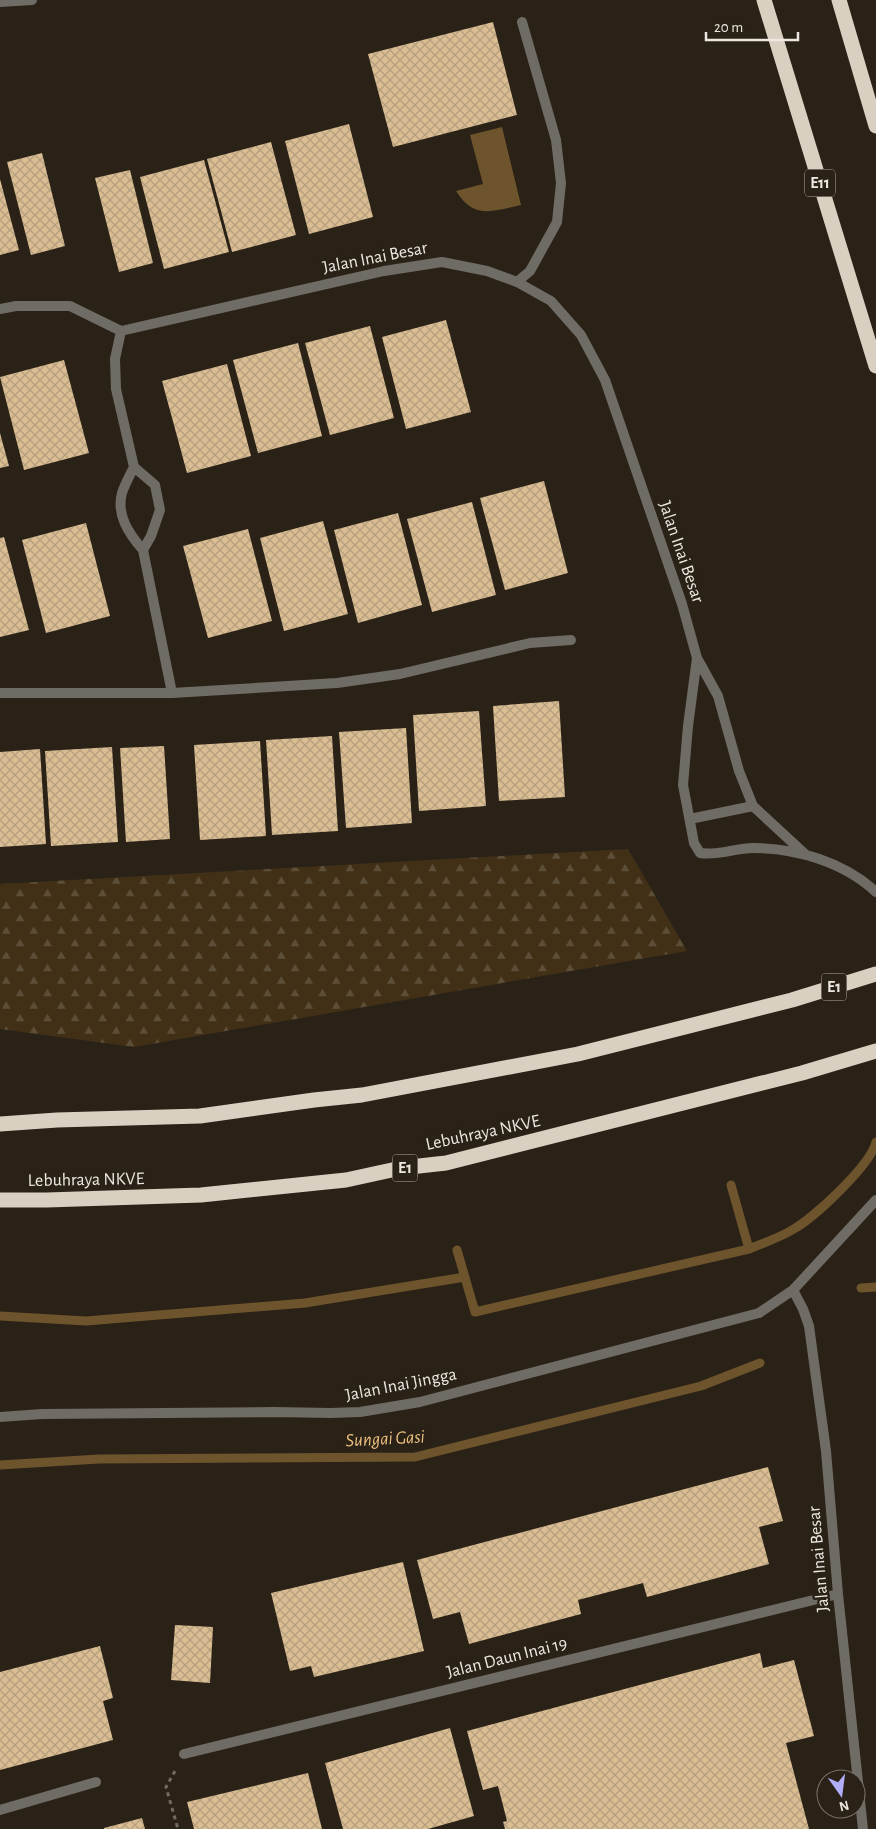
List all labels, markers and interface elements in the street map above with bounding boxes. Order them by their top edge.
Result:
scale bar [706,10,798,42]
text: 20 m [714,20,743,35]
road number: E11 [805,170,835,197]
street label: Jalan Inai Besar [321,239,429,277]
street label: Jalan Inai Besar [655,499,707,605]
road number: E1 [822,974,846,1000]
street label: Lebuhraya NKVE [424,1112,542,1154]
road number: E1 [392,1154,418,1182]
street label: Lebuhraya NKVE [28,1170,145,1190]
street label: Jalan Inai Jingga [344,1365,458,1405]
water label: Sungai Gasi [345,1427,425,1451]
street label: Jalan Inai Besar [805,1505,833,1613]
street label: Jalan Daun Inai 19 [445,1634,569,1682]
north arrow [816,1769,866,1819]
text: N [837,1798,850,1814]

